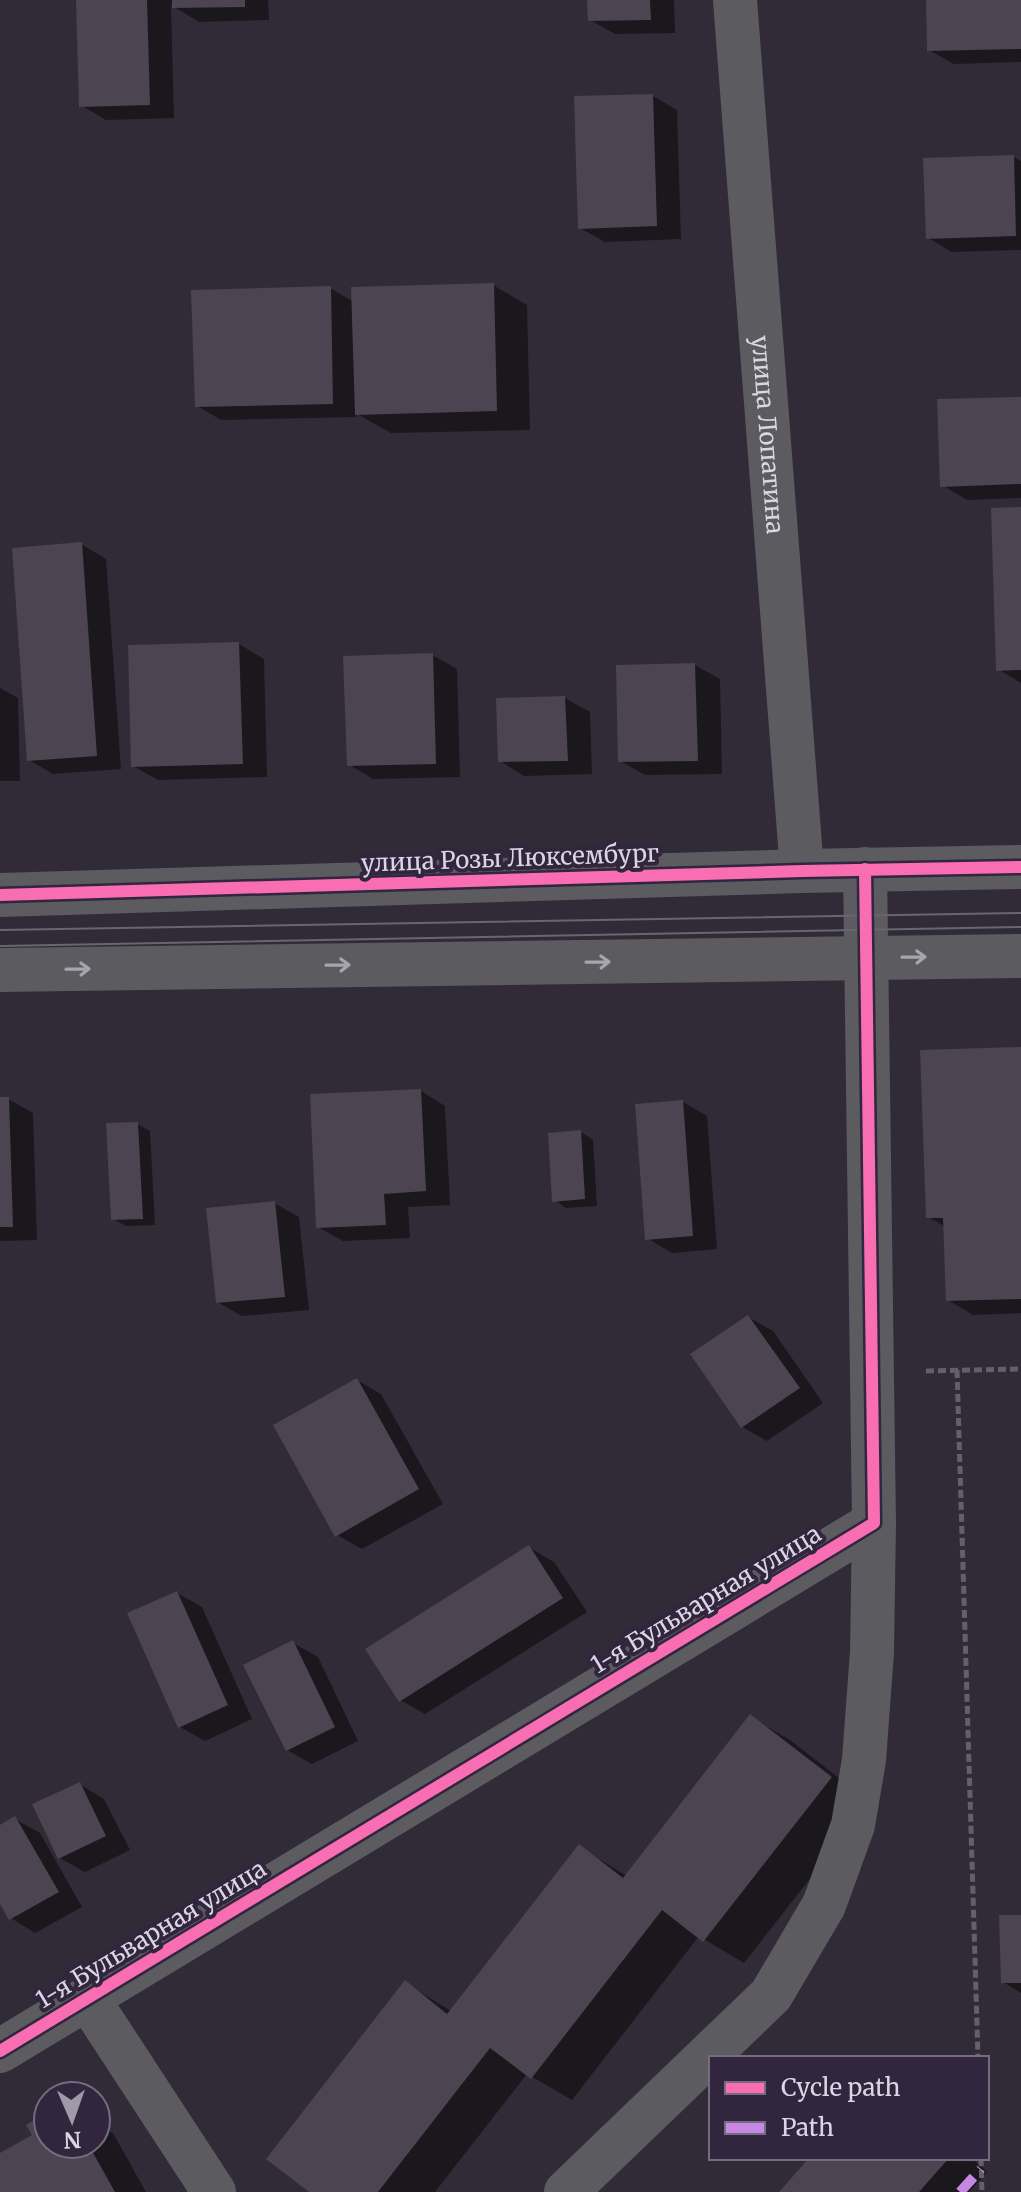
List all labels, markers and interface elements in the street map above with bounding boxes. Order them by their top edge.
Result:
street label: улица Лопатина [745,334,792,535]
street label: улица Розы Люксембург [361,837,659,879]
one-way arrow [900,950,927,965]
one-way arrow [584,954,611,970]
one-way arrow [324,957,351,973]
one-way arrow [64,961,91,976]
street label: 1-я Бульварная улица [585,1518,827,1680]
street label: 1-я Бульварная улица [30,1853,272,2015]
legend [709,2056,989,2160]
text: Cycle path [781,2072,900,2103]
north arrow [32,2080,112,2160]
text: Path [781,2112,834,2143]
text: N [63,2126,82,2154]

